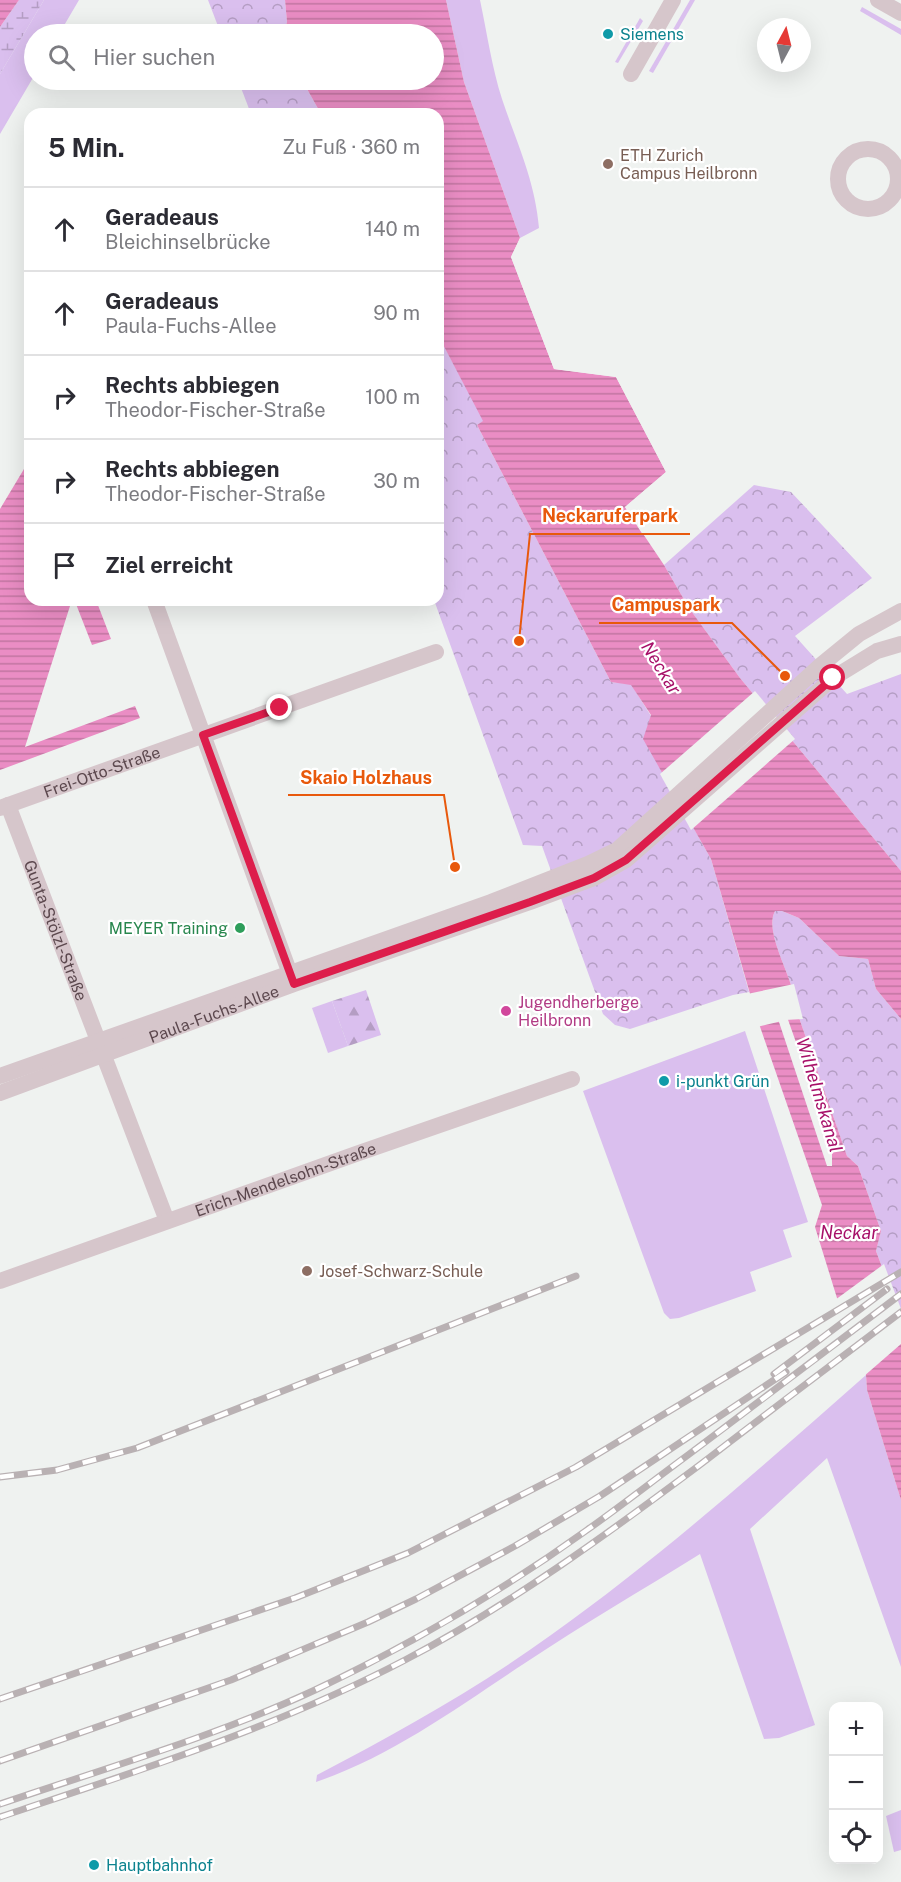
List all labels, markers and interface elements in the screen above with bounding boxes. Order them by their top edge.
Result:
north arrow [757,18,811,72]
search box [24,24,444,90]
place label: Siemens [620,25,684,44]
marker: Siemens [601,27,615,41]
icon: search [45,41,78,74]
text: Hier suchen [93,44,215,70]
text: 5 Min. [48,132,125,163]
text: Zu Fuß · 360 m [282,135,420,159]
place label: ETH Zurich Campus Heilbronn [620,146,758,183]
marker: ETH Zurich Campus Heilbronn [601,157,615,171]
text: Geradeaus [105,204,219,230]
icon: ahead [48,213,81,246]
text: 140 m [365,217,420,241]
text: Bleichinselbrücke [105,230,271,254]
text: Geradeaus [105,288,219,314]
icon: ahead [48,297,81,330]
text: 90 m [373,301,420,325]
text: Paula-Fuchs-Allee [105,314,276,338]
text: Rechts abbiegen [105,372,280,398]
icon: right [48,381,81,414]
text: 100 m [365,385,420,409]
text: Theodor-Fischer-Straße [105,398,326,422]
text: Rechts abbiegen [105,456,280,482]
icon: right [48,465,81,498]
text: 30 m [373,469,420,493]
text: Theodor-Fischer-Straße [105,482,326,506]
callout: Neckaruferpark [530,498,690,534]
text: Neckaruferpark [542,505,679,526]
icon: arrive [48,549,81,582]
text: Ziel erreicht [105,552,233,578]
callout: Campuspark [599,587,732,623]
text: Campuspark [612,594,721,615]
water label: Neckar [637,638,686,698]
route start [819,664,845,690]
route end [266,694,292,720]
street label: Frei-Otto-Straße [41,742,163,802]
callout: Skaio Holzhaus [288,759,444,795]
text: Skaio Holzhaus [300,767,432,788]
street label: Gunta-Stölzl-Straße [20,857,91,1003]
place label: MEYER Training [109,919,228,938]
marker: MEYER Training [233,921,247,935]
street label: Paula-Fuchs-Allee [146,981,282,1047]
place label: Jugendherberge Heilbronn [518,993,639,1030]
marker: Jugendherberge Heilbronn [499,1004,513,1018]
water label: Wilhelmskanal [792,1035,847,1155]
place label: i-punkt Grün [676,1072,770,1091]
marker: i-punkt Grün [657,1074,671,1088]
street label: Erich-Mendelsohn-Straße [193,1139,379,1221]
water label: Neckar [820,1222,878,1243]
place label: Josef-Schwarz-Schule [319,1262,483,1281]
marker: Josef-Schwarz-Schule [300,1264,314,1278]
map controls [829,1702,883,1864]
button: + [829,1702,883,1756]
button: − [829,1756,883,1810]
button: locate [829,1810,883,1864]
place label: Hauptbahnhof [106,1856,213,1875]
marker: Hauptbahnhof [87,1858,101,1872]

